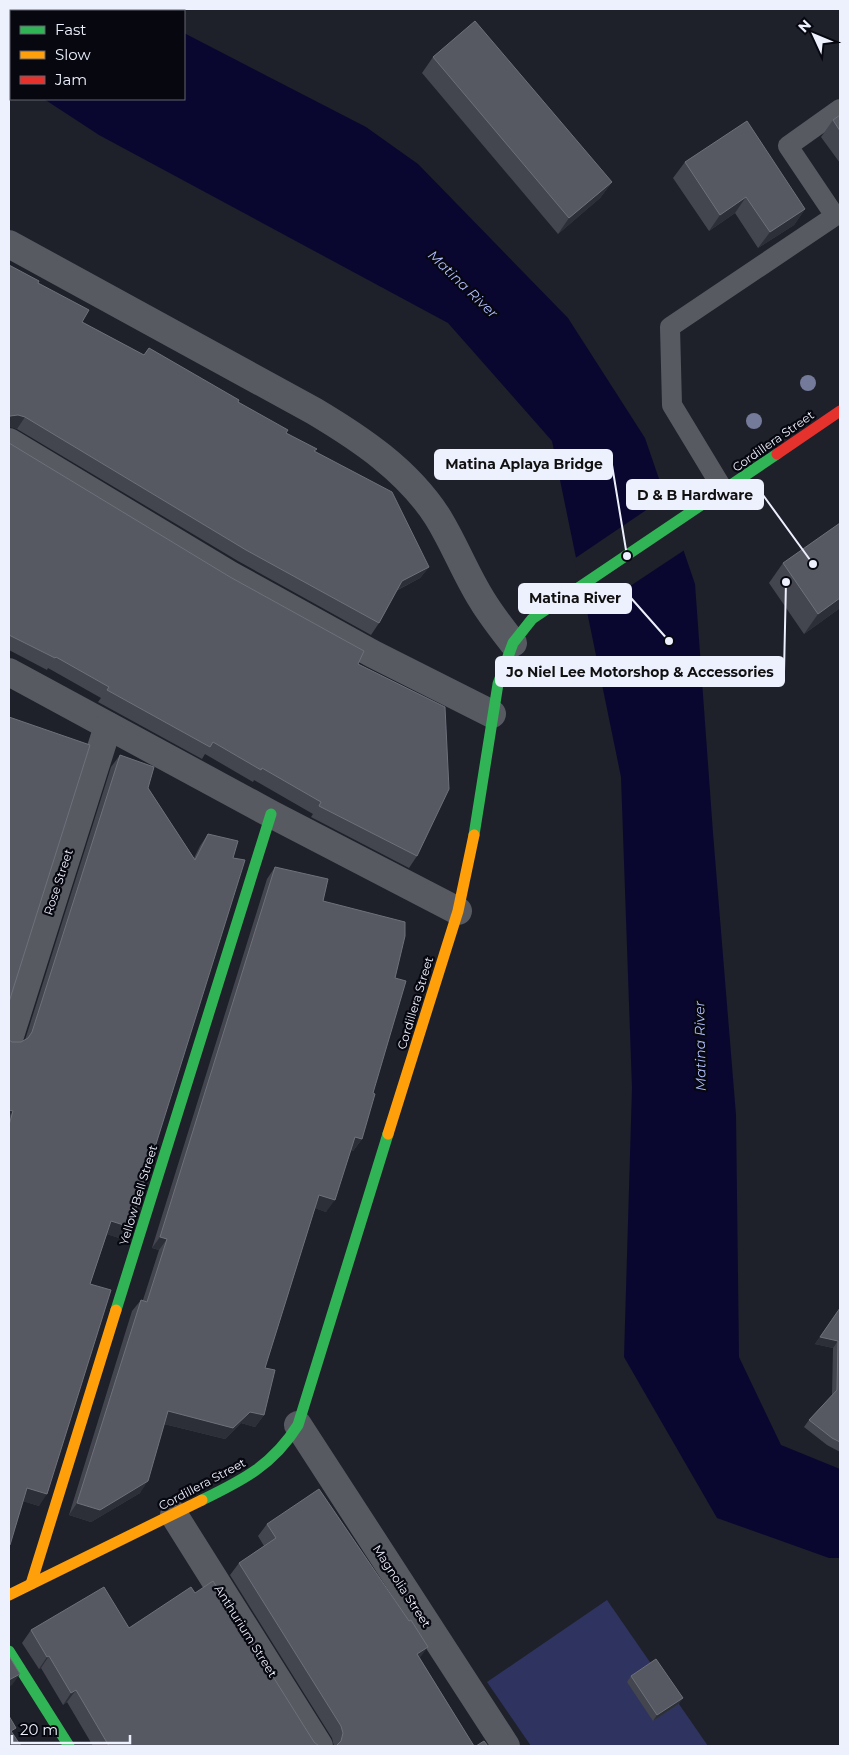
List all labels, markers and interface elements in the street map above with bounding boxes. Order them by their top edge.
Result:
legend [10,10,185,100]
north arrow [789,10,839,60]
text: N [794,16,815,36]
text: Fast [55,20,86,39]
text: Slow [55,45,91,64]
text: Jam [54,70,87,89]
water label: Matina River [424,246,502,322]
street label: Cordillera Street [729,407,817,475]
callout: Matina Aplaya Bridge [435,450,612,479]
text: Matina Aplaya Bridge [445,455,603,473]
callout: D & B Hardware [627,480,763,509]
text: D & B Hardware [637,486,753,504]
callout: Matina River [519,584,631,613]
text: Matina River [529,589,621,607]
callout: Jo Niel Lee Motorshop & Accessories [496,657,784,686]
text: Jo Niel Lee Motorshop & Accessories [505,663,774,681]
street label: Rose Street [40,847,76,917]
street label: Cordillera Street [394,955,436,1051]
water label: Matina River [690,1000,710,1091]
street label: Yellow Bell Street [116,1143,160,1247]
street label: Cordillera Street [156,1455,248,1513]
street label: Magnolia Street [370,1542,434,1630]
street label: Anthurium Street [212,1582,280,1680]
scale bar [12,1712,130,1744]
text: 20 m [20,1720,58,1739]

